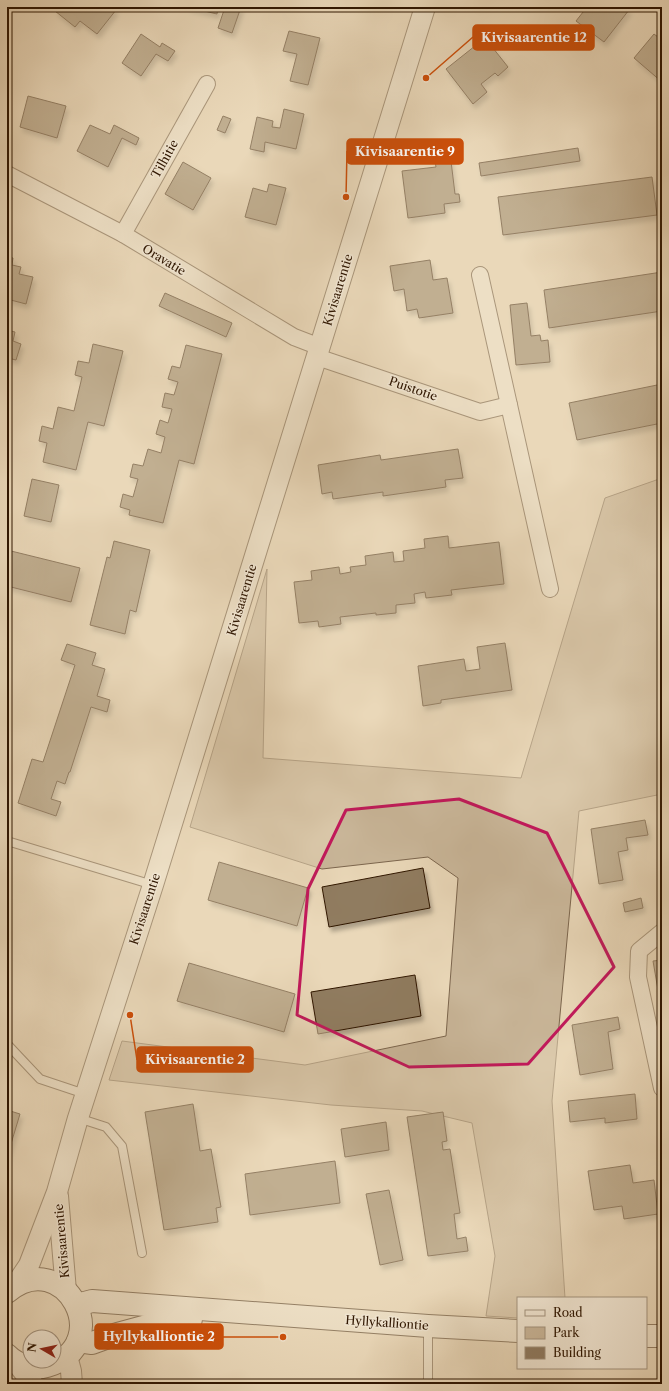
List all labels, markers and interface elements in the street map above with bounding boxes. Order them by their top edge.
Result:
callout: Kivisaarentie 12 [473,25,594,50]
text: Kivisaarentie 12 [481,29,587,45]
street label: Tilhitie [148,137,181,181]
callout: Kivisaarentie 9 [347,139,463,164]
text: Kivisaarentie 9 [355,143,455,159]
street label: Oravatie [140,241,189,279]
street label: Kivisaarentie [319,252,356,328]
street label: Puistotie [387,373,440,404]
street label: Kivisaarentie [223,562,260,638]
street label: Kivisaarentie [126,871,163,947]
callout: Kivisaarentie 2 [137,1047,253,1072]
text: Kivisaarentie 2 [145,1051,245,1067]
street label: Kivisaarentie [51,1203,72,1279]
legend [517,1297,647,1369]
text: Road [553,1305,583,1320]
street label: Hyllykalliontie [345,1312,429,1333]
callout: Hyllykalliontie 2 [95,1324,223,1349]
text: Park [553,1325,580,1340]
text: Hyllykalliontie 2 [103,1328,215,1344]
north arrow [22,1329,62,1369]
text: N [24,1341,40,1353]
text: Building [553,1345,601,1360]

